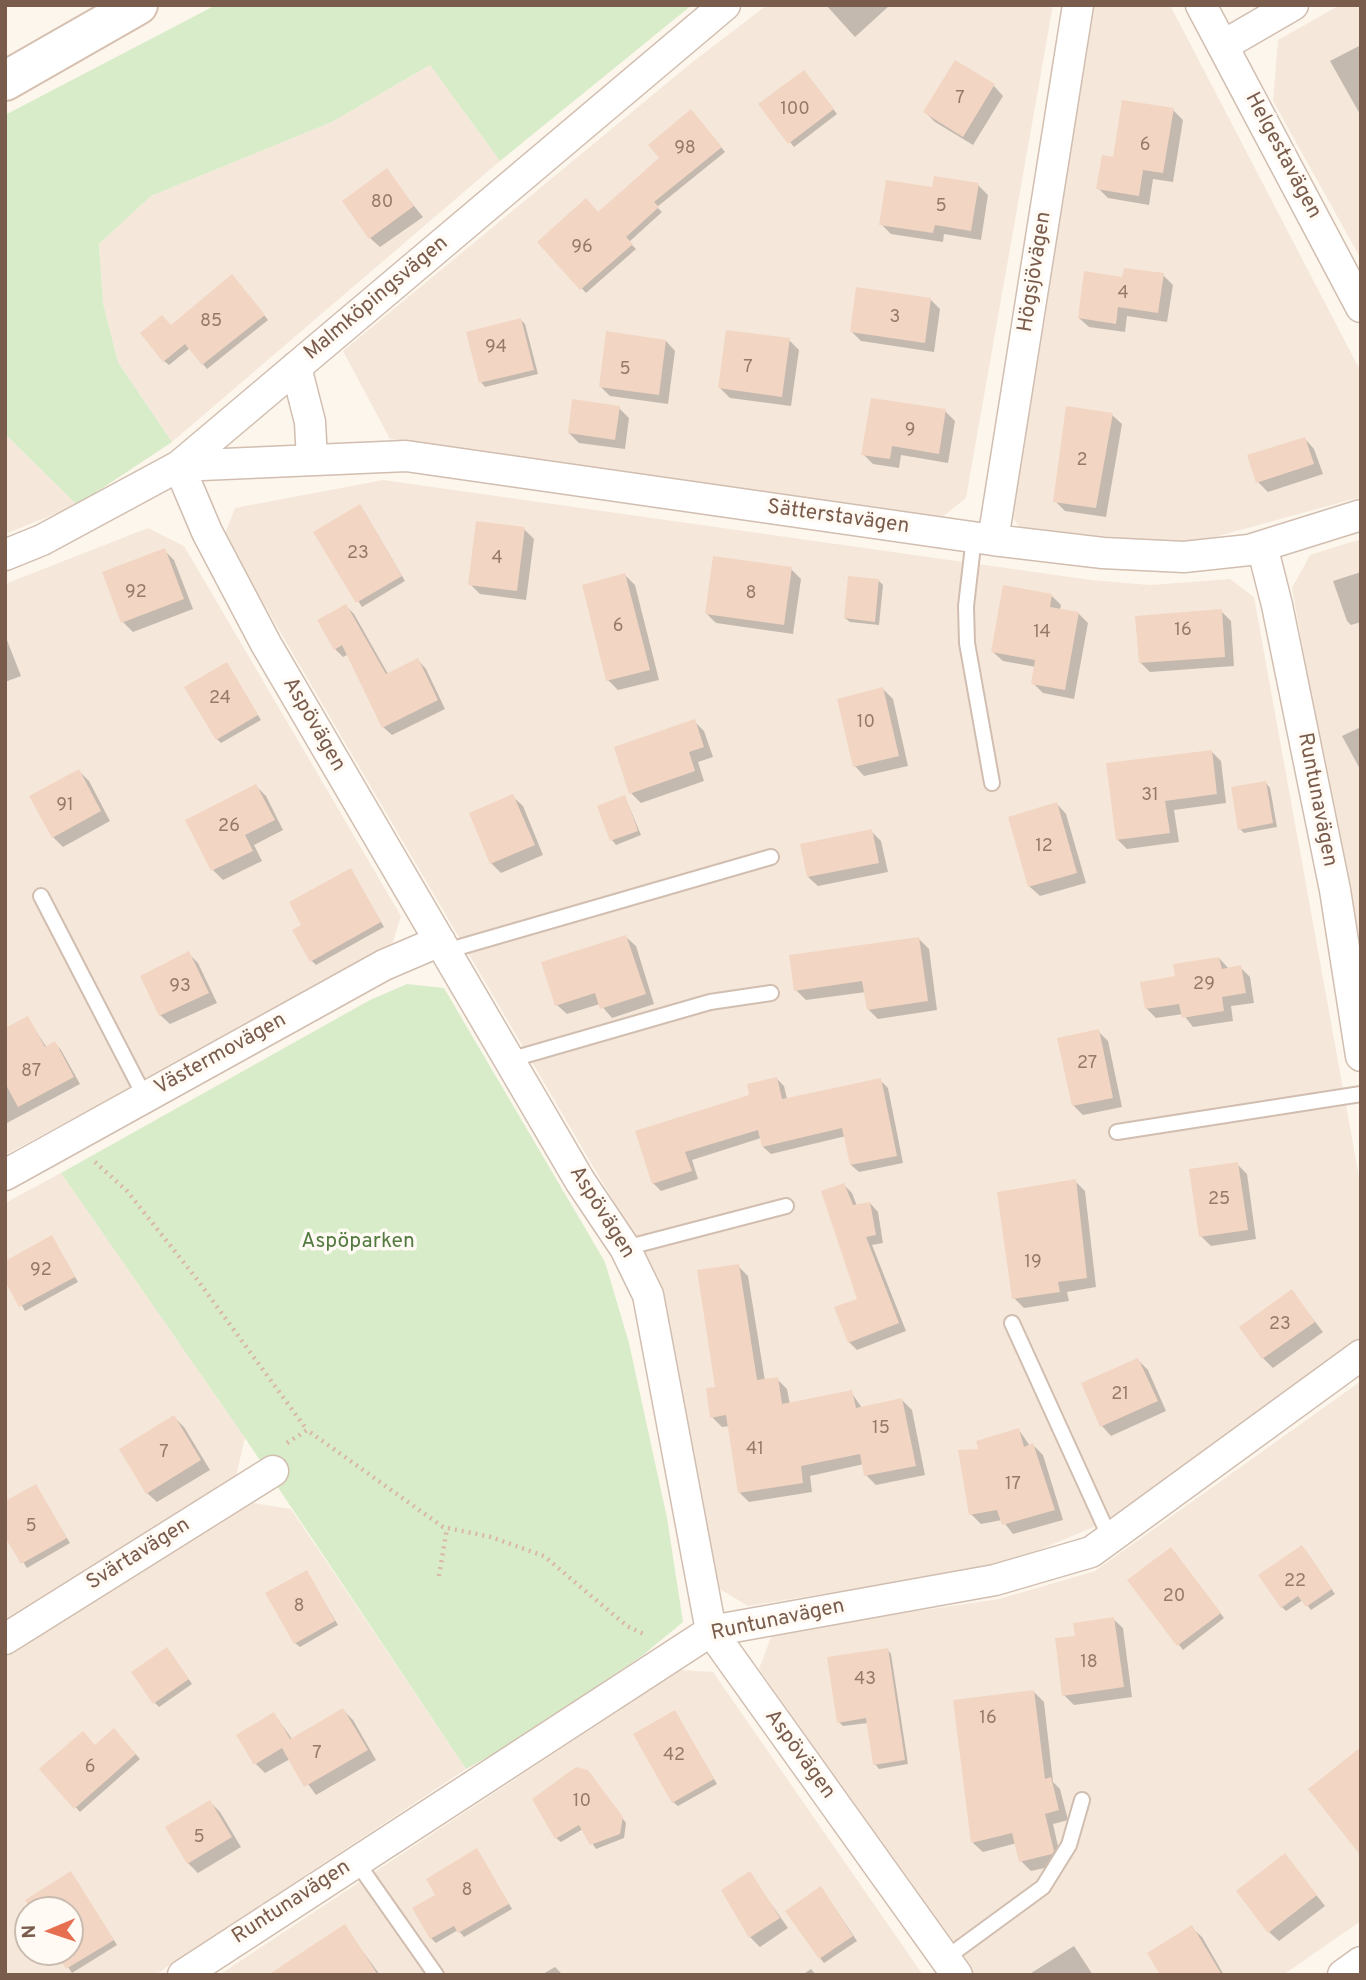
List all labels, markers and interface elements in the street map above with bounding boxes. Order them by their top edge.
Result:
house number: 7 [955,88,965,110]
street label: Helgestavägen [1238,89,1326,223]
house number: 100 [780,99,810,121]
house number: 6 [1140,135,1150,157]
house number: 98 [674,138,696,160]
house number: 80 [371,192,393,214]
house number: 5 [935,196,947,218]
street label: Högsjövägen [1014,210,1058,334]
street label: Malmköpingsvägen [300,232,454,366]
house number: 96 [571,237,593,259]
house number: 4 [1117,283,1129,305]
house number: 3 [890,307,900,329]
house number: 85 [200,311,222,333]
house number: 94 [485,337,507,359]
house number: 7 [743,357,753,379]
house number: 5 [619,359,631,381]
house number: 9 [905,420,915,442]
house number: 2 [1076,450,1088,472]
street label: Sätterstavägen [765,496,911,540]
house number: 23 [347,543,369,565]
house number: 4 [491,548,503,570]
house number: 92 [125,582,147,604]
house number: 8 [746,583,756,605]
house number: 6 [613,616,623,638]
house number: 16 [1174,620,1192,642]
house number: 14 [1033,622,1051,644]
street label: Aspövägen [276,674,350,776]
house number: 24 [209,688,231,710]
house number: 10 [857,712,875,734]
street label: Runtunavägen [1291,731,1341,869]
house number: 31 [1141,785,1159,807]
house number: 91 [56,795,74,817]
house number: 26 [218,816,240,838]
house number: 12 [1035,836,1053,858]
house number: 29 [1193,974,1215,996]
house number: 93 [169,976,191,998]
street label: Västermovägen [151,1008,291,1102]
house number: 27 [1077,1053,1097,1075]
house number: 87 [21,1061,41,1083]
street label: Aspövägen [563,1162,639,1264]
house number: 25 [1208,1189,1230,1211]
park label: Aspöparken [301,1230,415,1256]
house number: 19 [1024,1252,1042,1274]
house number: 92 [30,1260,52,1282]
house number: 23 [1269,1314,1291,1336]
house number: 21 [1111,1384,1129,1406]
house number: 15 [872,1418,890,1440]
house number: 41 [746,1439,764,1461]
house number: 7 [159,1442,169,1464]
house number: 17 [1005,1474,1021,1496]
street label: Svärtavägen [83,1513,195,1597]
house number: 5 [25,1516,37,1538]
house number: 22 [1284,1571,1306,1593]
house number: 20 [1163,1586,1185,1608]
street label: Runtunavägen [709,1595,847,1647]
house number: 8 [294,1596,304,1618]
house number: 18 [1080,1652,1098,1674]
house number: 43 [854,1669,876,1691]
street label: Aspövägen [758,1705,840,1805]
house number: 16 [979,1708,997,1730]
house number: 7 [312,1743,322,1765]
house number: 42 [663,1745,685,1767]
house number: 6 [85,1757,95,1779]
house number: 10 [573,1791,591,1813]
house number: 5 [193,1827,205,1849]
street label: Runtunavägen [228,1855,356,1951]
house number: 8 [462,1880,472,1902]
north arrow [14,1896,84,1966]
text: N [18,1924,42,1939]

